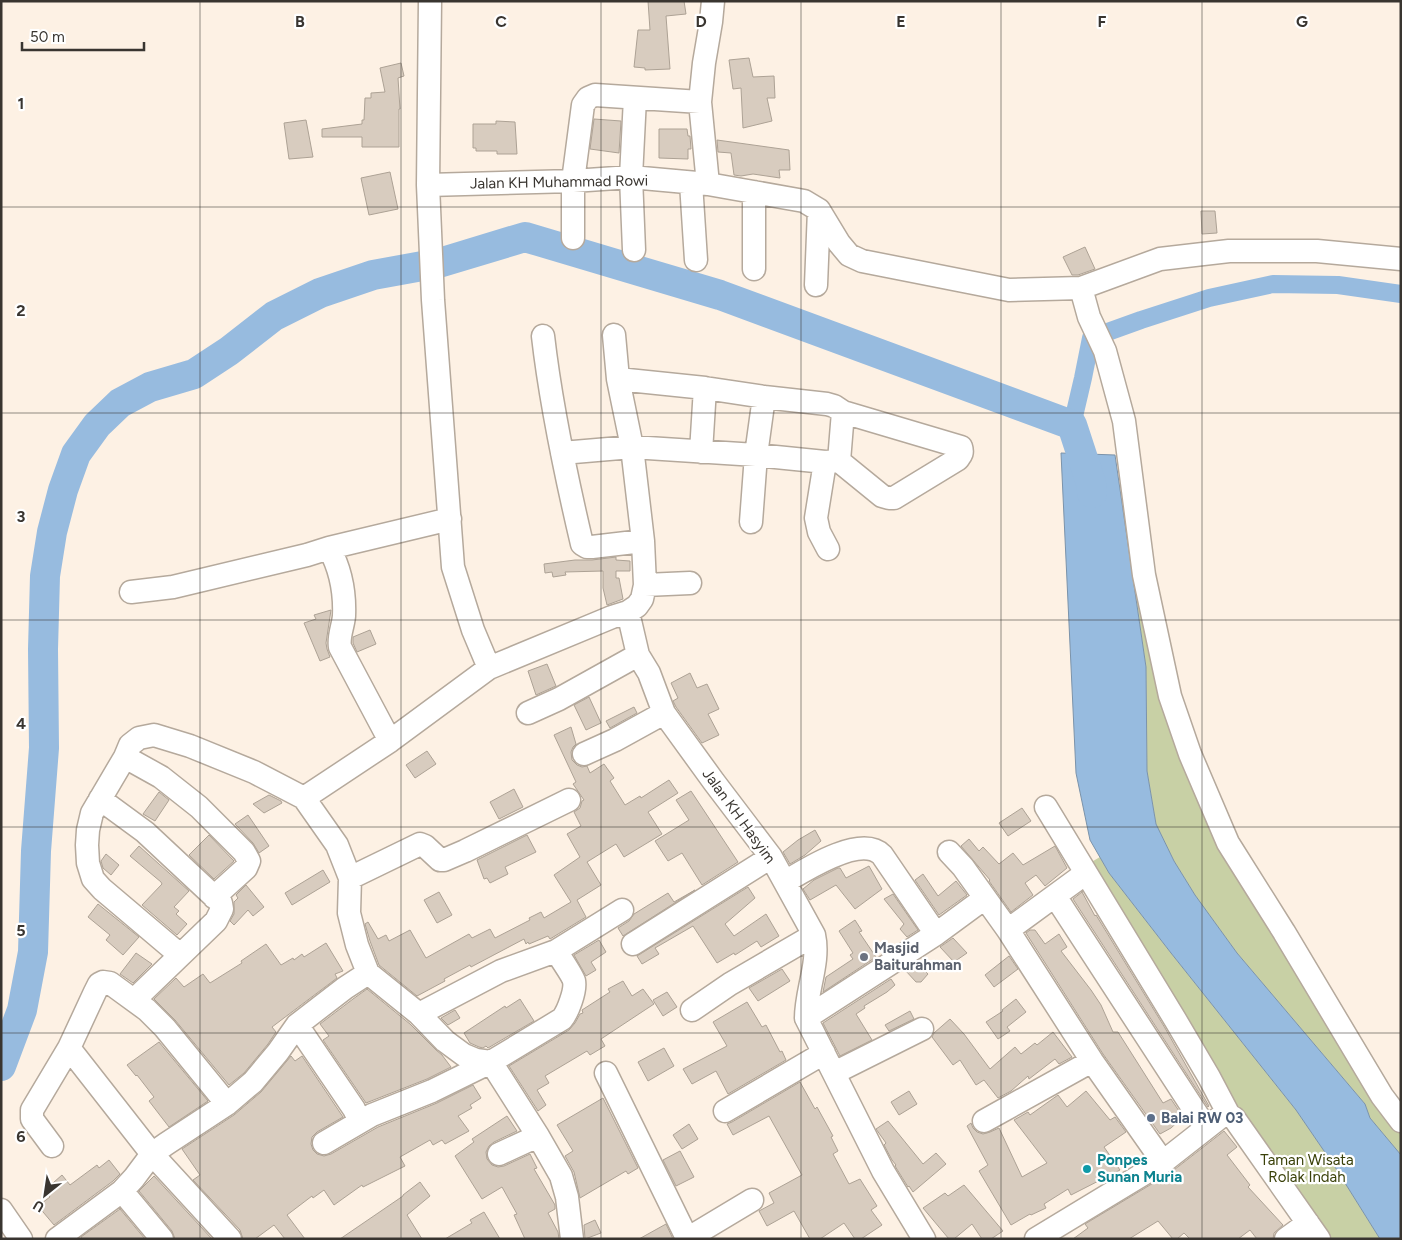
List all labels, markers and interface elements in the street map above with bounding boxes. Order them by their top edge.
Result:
text: B [295,12,305,31]
text: C [495,12,507,31]
text: D [695,12,707,31]
text: E [896,12,906,31]
text: F [1098,12,1107,31]
text: G [1296,12,1308,31]
scale bar [22,20,145,52]
text: 50 m [30,28,65,46]
text: 1 [18,94,24,113]
street label: Jalan KH Muhammad Rowi [470,171,648,193]
text: 2 [16,301,26,320]
text: 3 [17,507,26,526]
text: 4 [16,714,26,733]
street label: Jalan KH Hasyim [699,765,779,867]
text: 5 [16,921,26,940]
place label: Masjid Baiturahman [874,939,961,974]
marker: Masjid Baiturahman [858,951,870,963]
place label: Balai RW 03 [1161,1109,1243,1127]
marker: Balai RW 03 [1145,1112,1157,1124]
text: 6 [16,1127,26,1146]
place label: Ponpes Sunan Muria [1097,1151,1182,1186]
park label: Taman Wisata Rolak Indah [1260,1151,1354,1186]
marker: Ponpes Sunan Muria [1081,1163,1093,1175]
north arrow [20,1170,70,1220]
text: U [30,1196,47,1216]

